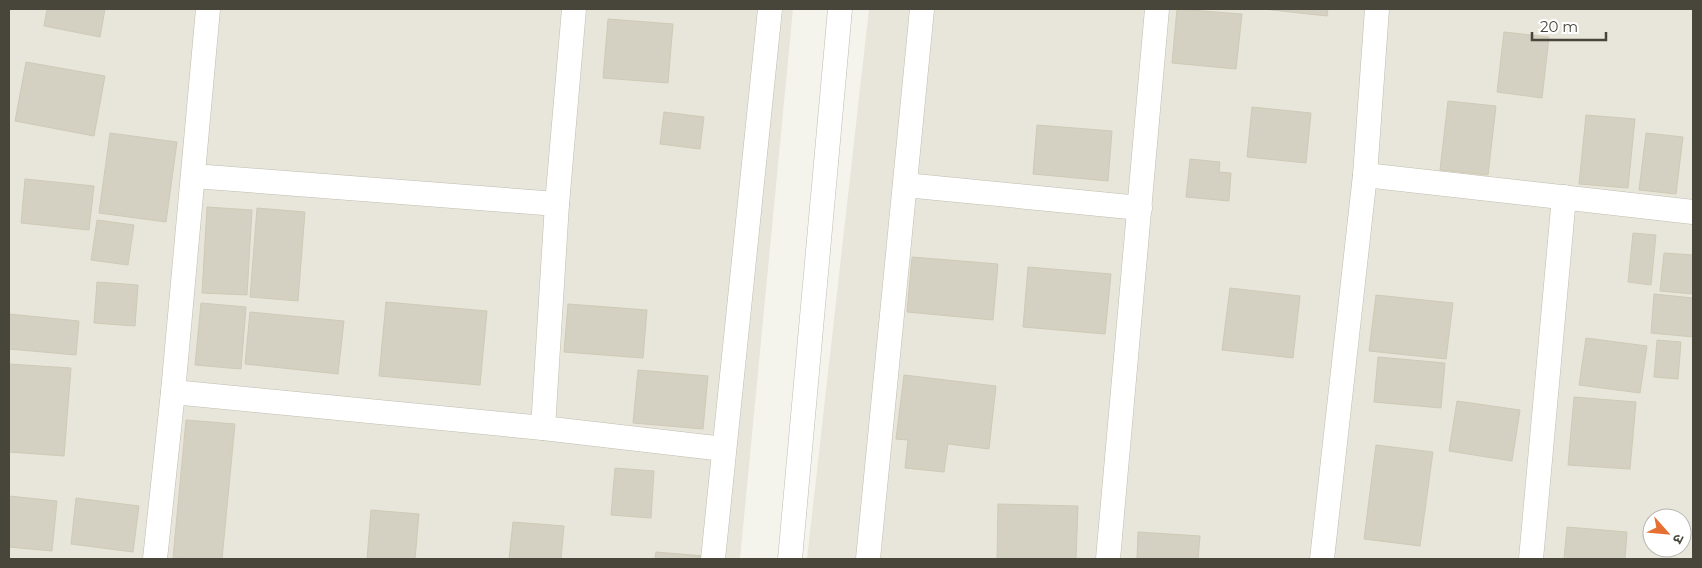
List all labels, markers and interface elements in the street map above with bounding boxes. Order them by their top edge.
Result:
scale bar [1532,10,1606,42]
text: 20 m [1540,17,1578,36]
north arrow [1642,508,1692,558]
text: उ [1668,531,1688,547]

